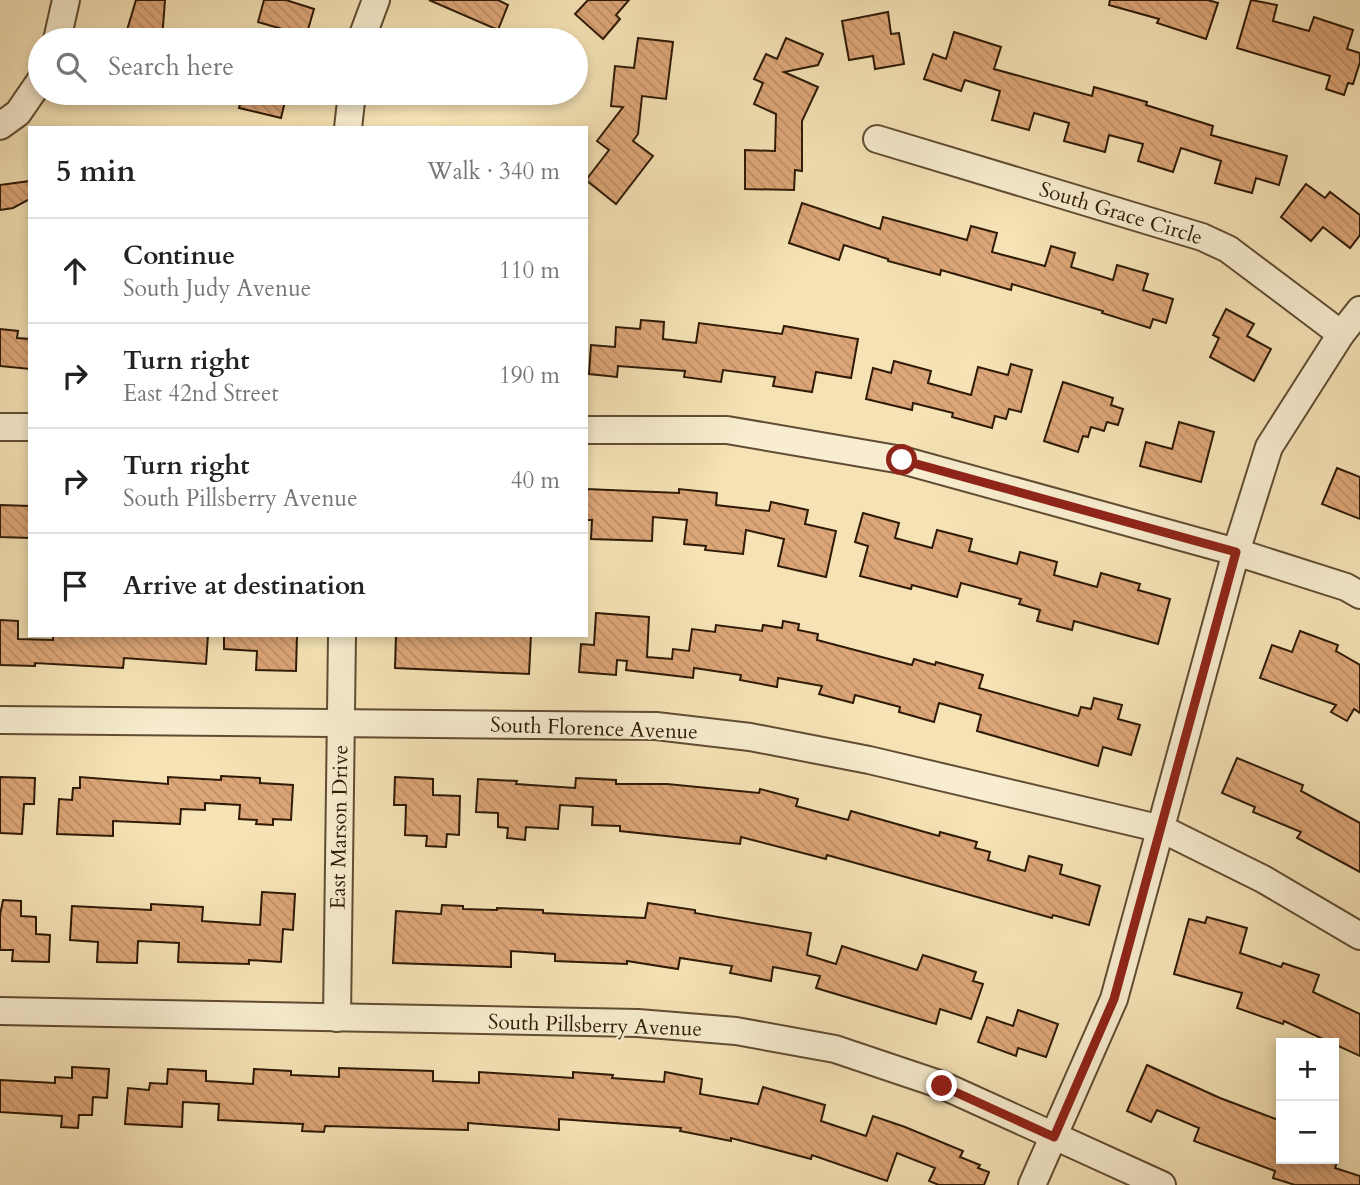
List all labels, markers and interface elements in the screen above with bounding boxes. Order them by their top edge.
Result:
search box [28,28,588,105]
icon: search [52,48,90,86]
text: Search here [108,49,234,84]
text: 5 min [56,151,136,192]
text: Walk · 340 m [427,156,560,187]
street label: South Grace Circle [1036,175,1206,252]
text: Continue [123,238,235,273]
icon: ahead [56,252,94,290]
text: 110 m [499,255,560,286]
text: South Judy Avenue [123,273,311,304]
text: Turn right [123,343,250,378]
icon: right [56,357,94,395]
text: 190 m [499,360,560,391]
text: East 42nd Street [123,378,279,409]
route start [886,444,917,475]
text: Turn right [123,448,250,483]
icon: right [56,462,94,500]
text: 40 m [511,465,560,496]
text: South Pillsberry Avenue [123,483,358,514]
icon: arrive [56,567,94,605]
text: Arrive at destination [123,568,366,603]
street label: South Florence Avenue [490,710,698,747]
street label: East Marson Drive [324,744,355,910]
street label: South Pillsberry Avenue [487,1007,703,1044]
map controls [1276,1038,1339,1164]
button: + [1276,1038,1339,1101]
route end [926,1070,957,1101]
button: − [1276,1101,1339,1164]

